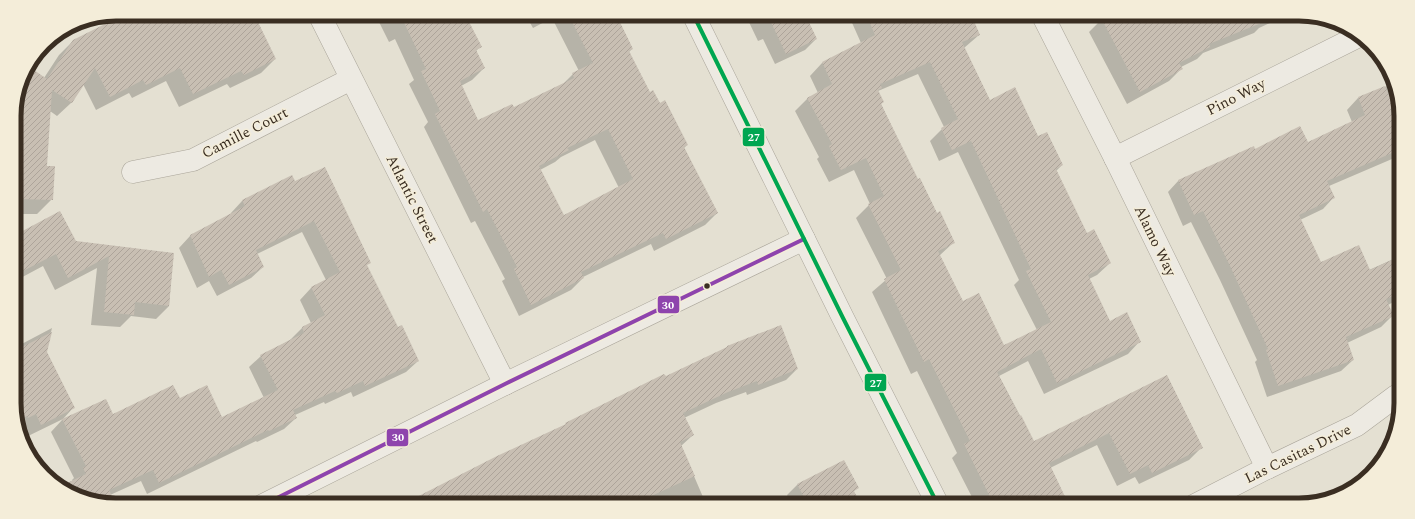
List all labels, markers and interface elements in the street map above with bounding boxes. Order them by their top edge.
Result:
street label: Pino Way [1202,72,1270,122]
street label: Camille Court [198,101,292,165]
line badge: 27 [742,127,765,147]
text: 27 [748,129,760,146]
street label: Atlantic Street [380,151,444,247]
street label: Alamo Way [1128,202,1182,281]
unlabelled marker [702,281,712,291]
line badge: 30 [657,295,680,314]
text: 30 [662,297,674,314]
line badge: 27 [864,373,887,392]
text: 27 [870,375,882,392]
street label: Las Casitas Drive [1241,418,1355,490]
line badge: 30 [386,428,409,447]
text: 30 [392,429,404,446]

